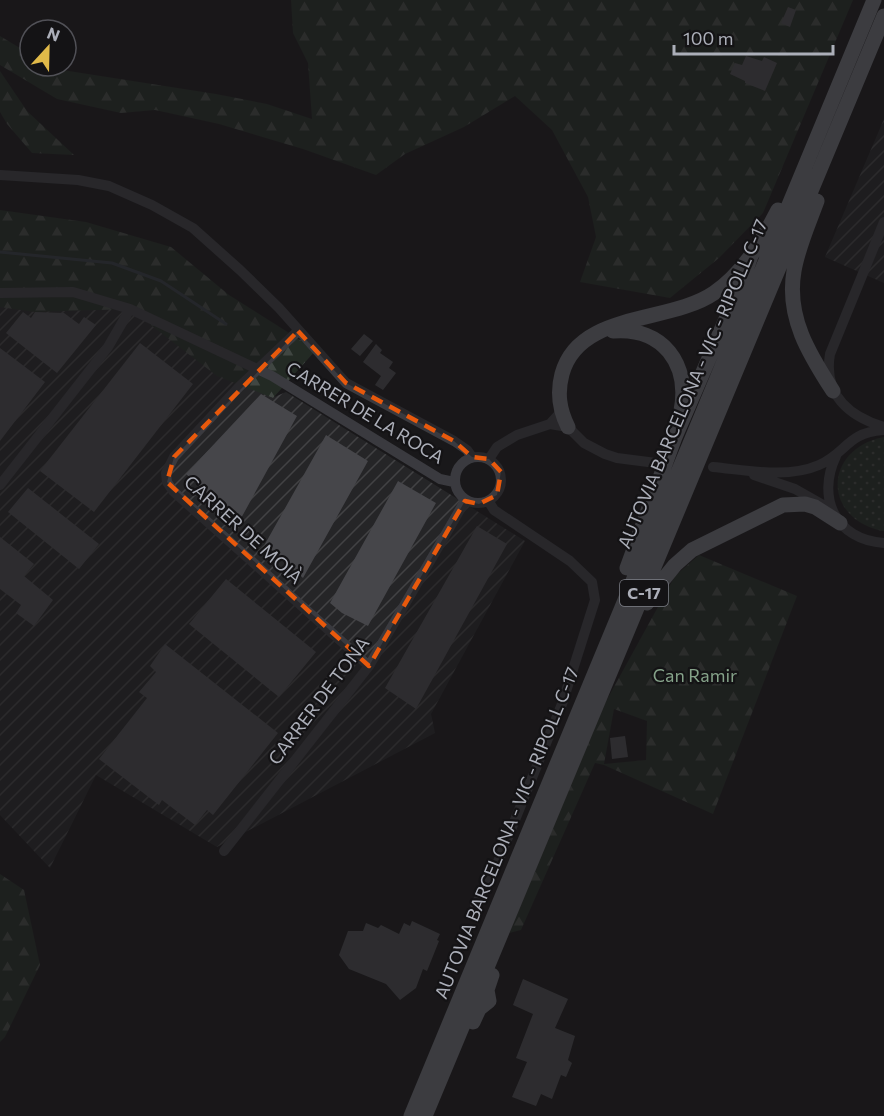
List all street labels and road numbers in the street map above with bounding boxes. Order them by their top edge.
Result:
street label: AUTOVIA BARCELONA - VIC - RIPOLL C-17 [612,216,772,552]
street label: CARRER DE LA ROCA [283,356,448,468]
street label: CARRER DE MOIÀ [180,470,307,588]
road number: C-17 [620,580,668,606]
street label: CARRER DE TONA [263,632,373,769]
street label: AUTOVIA BARCELONA - VIC - RIPOLL C-17 [429,664,583,1002]

